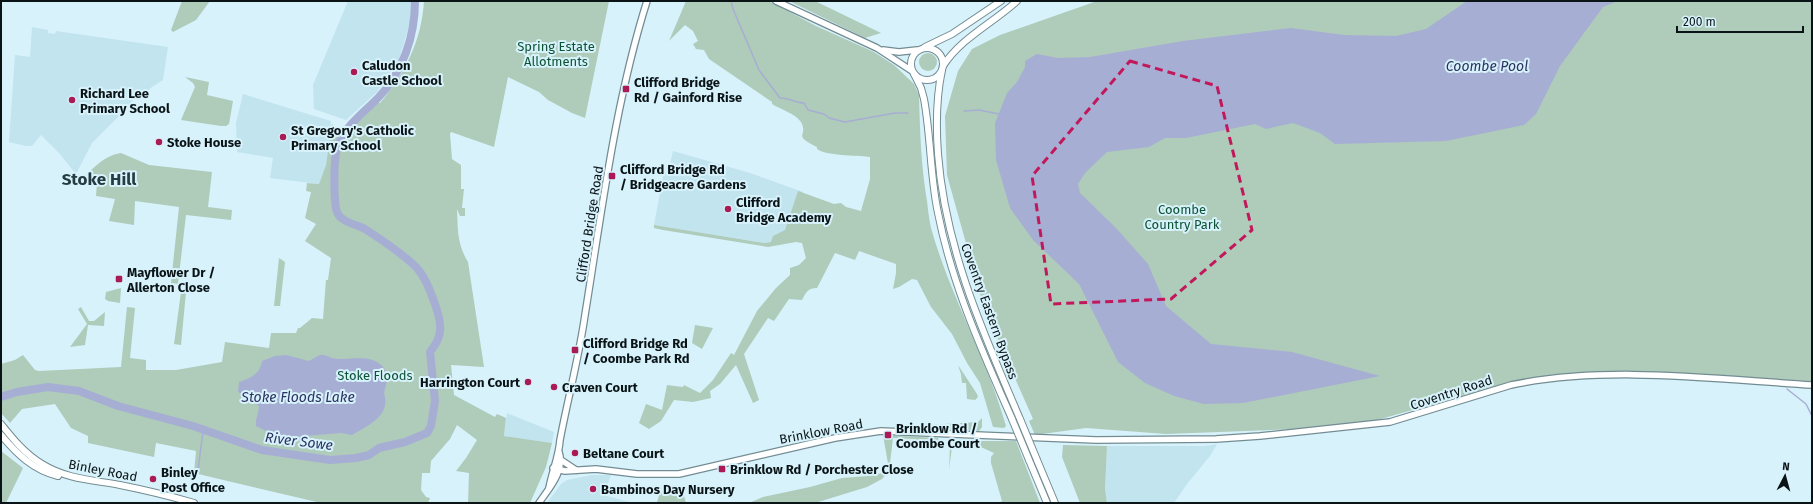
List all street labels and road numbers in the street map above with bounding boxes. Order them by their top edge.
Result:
street label: Clifford Bridge Road [573,165,606,284]
street label: Coventry Eastern Bypass [958,241,1021,381]
street label: Coventry Road [1408,372,1494,413]
street label: Brinklow Road [778,416,864,447]
street label: Binley Road [67,456,139,485]

